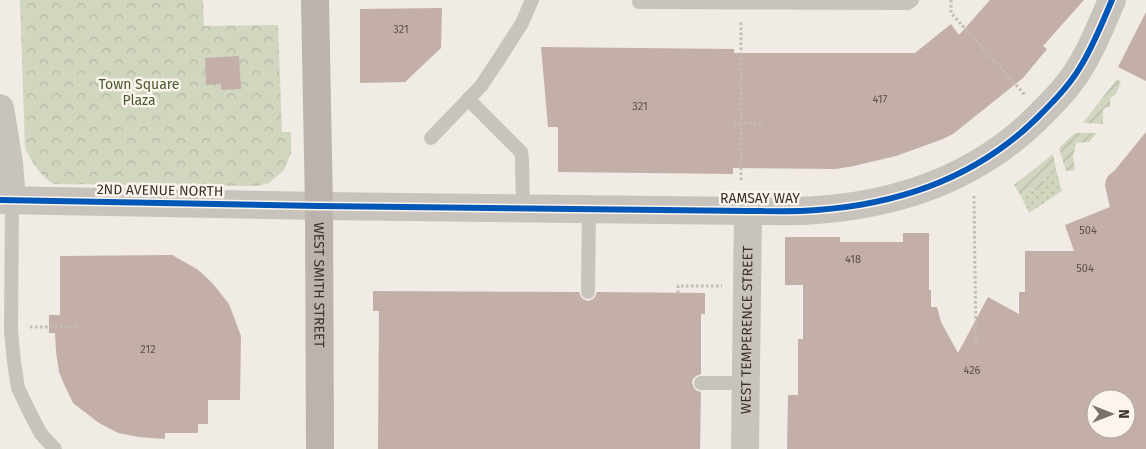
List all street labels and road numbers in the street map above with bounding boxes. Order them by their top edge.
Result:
street label: 2ND AVENUE NORTH [97,181,223,200]
street label: RAMSAY WAY [720,190,800,207]
street label: WEST SMITH STREET [310,222,328,349]
street label: WEST TEMPERENCE STREET [737,245,757,414]

